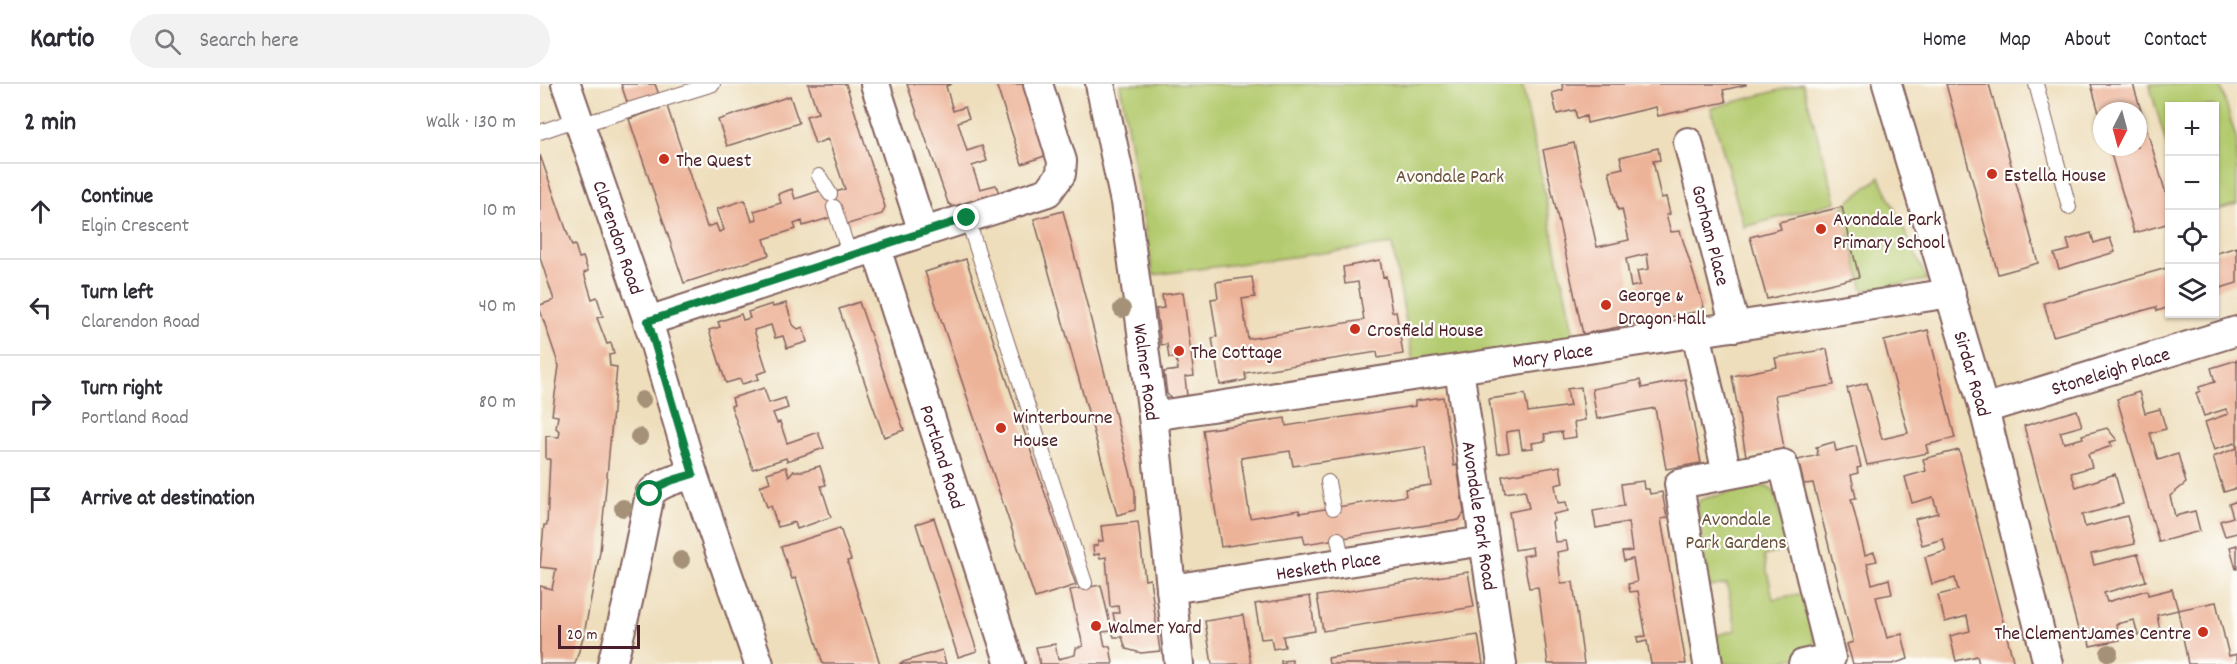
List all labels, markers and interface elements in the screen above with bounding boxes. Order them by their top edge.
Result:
search box [130,14,550,68]
text: Kartio [30,21,94,61]
icon: search [151,25,184,58]
text: Search here [199,26,299,57]
text: Home [1922,26,1966,56]
text: Map [1999,26,2031,56]
text: About [2064,26,2111,56]
text: Contact [2144,26,2207,56]
north arrow [2093,102,2147,156]
map controls [2165,102,2219,318]
button: + [2165,102,2219,156]
text: 2 min [24,105,76,142]
text: Walk · 130 m [426,109,516,137]
place label: The Quest [676,148,751,176]
marker: The Quest [657,152,671,166]
button: − [2165,156,2219,210]
place label: Estella House [2004,163,2106,191]
park label: Avondale Park [1396,164,1504,192]
marker: Estella House [1985,167,1999,181]
street label: Clarendon Road [583,177,649,299]
text: Continue [81,182,153,213]
street label: Gorham Place [1682,182,1735,290]
icon: ahead [24,195,57,228]
text: 10 m [482,197,516,225]
route end [953,204,979,230]
place label: Avondale Park Primary School [1833,207,1945,258]
button: locate [2165,210,2219,264]
text: Elgin Crescent [81,213,189,241]
marker: Avondale Park Primary School [1814,222,1828,236]
button: layers [2165,264,2219,318]
text: Turn left [81,278,153,309]
place label: George & Dragon Hall [1618,283,1706,334]
icon: left [24,291,57,324]
text: 40 m [478,293,516,321]
marker: George & Dragon Hall [1599,298,1613,312]
text: Clarendon Road [81,309,200,337]
place label: Crosfield House [1367,318,1484,346]
street label: Walmer Road [1124,322,1164,423]
marker: Crosfield House [1348,322,1362,336]
street label: Sirdar Road [1944,328,1996,420]
street label: Mary Place [1510,337,1595,377]
place label: The Cottage [1191,340,1282,368]
street label: Stoneleigh Place [2048,341,2174,404]
marker: The Cottage [1172,344,1186,358]
text: Turn right [81,374,163,405]
icon: right [24,387,57,420]
text: 80 m [479,389,516,417]
street label: Portland Road [910,402,970,513]
text: Portland Road [81,405,189,433]
place label: Winterbourne House [1013,405,1113,456]
marker: Winterbourne House [994,421,1008,435]
street label: Avondale Park Road [1453,439,1502,592]
route start [636,480,662,506]
icon: arrive [24,483,57,516]
text: Arrive at destination [81,484,255,515]
park label: Avondale Park Gardens [1685,507,1787,558]
street label: Hesketh Place [1274,546,1383,590]
place label: Walmer Yard [1108,615,1202,643]
marker: Walmer Yard [1089,619,1103,633]
place label: The ClementJames Centre [1994,621,2191,649]
scale bar [558,622,640,650]
text: 20 m [567,624,597,647]
marker: The ClementJames Centre [2196,625,2210,639]

